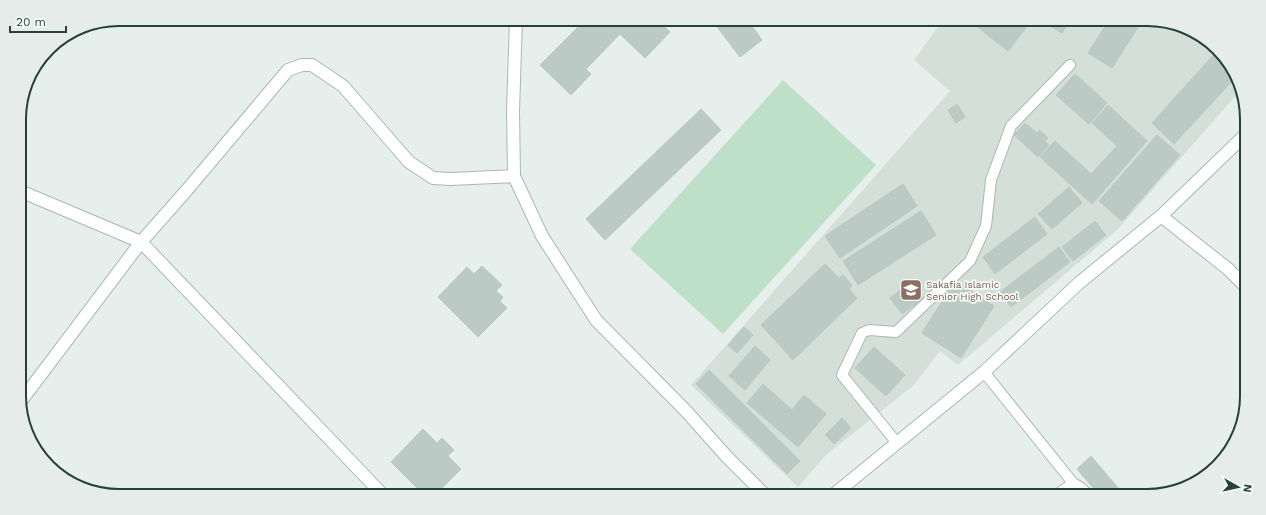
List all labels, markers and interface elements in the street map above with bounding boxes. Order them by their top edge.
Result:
scale bar [10,8,66,34]
text: 20 m [16,15,46,29]
school or university icon: Sakafia Islamic Senior High School [898,277,924,303]
place label: Sakafia Islamic Senior High School [926,279,1018,302]
north arrow [1218,467,1258,507]
text: N [1240,483,1254,493]

